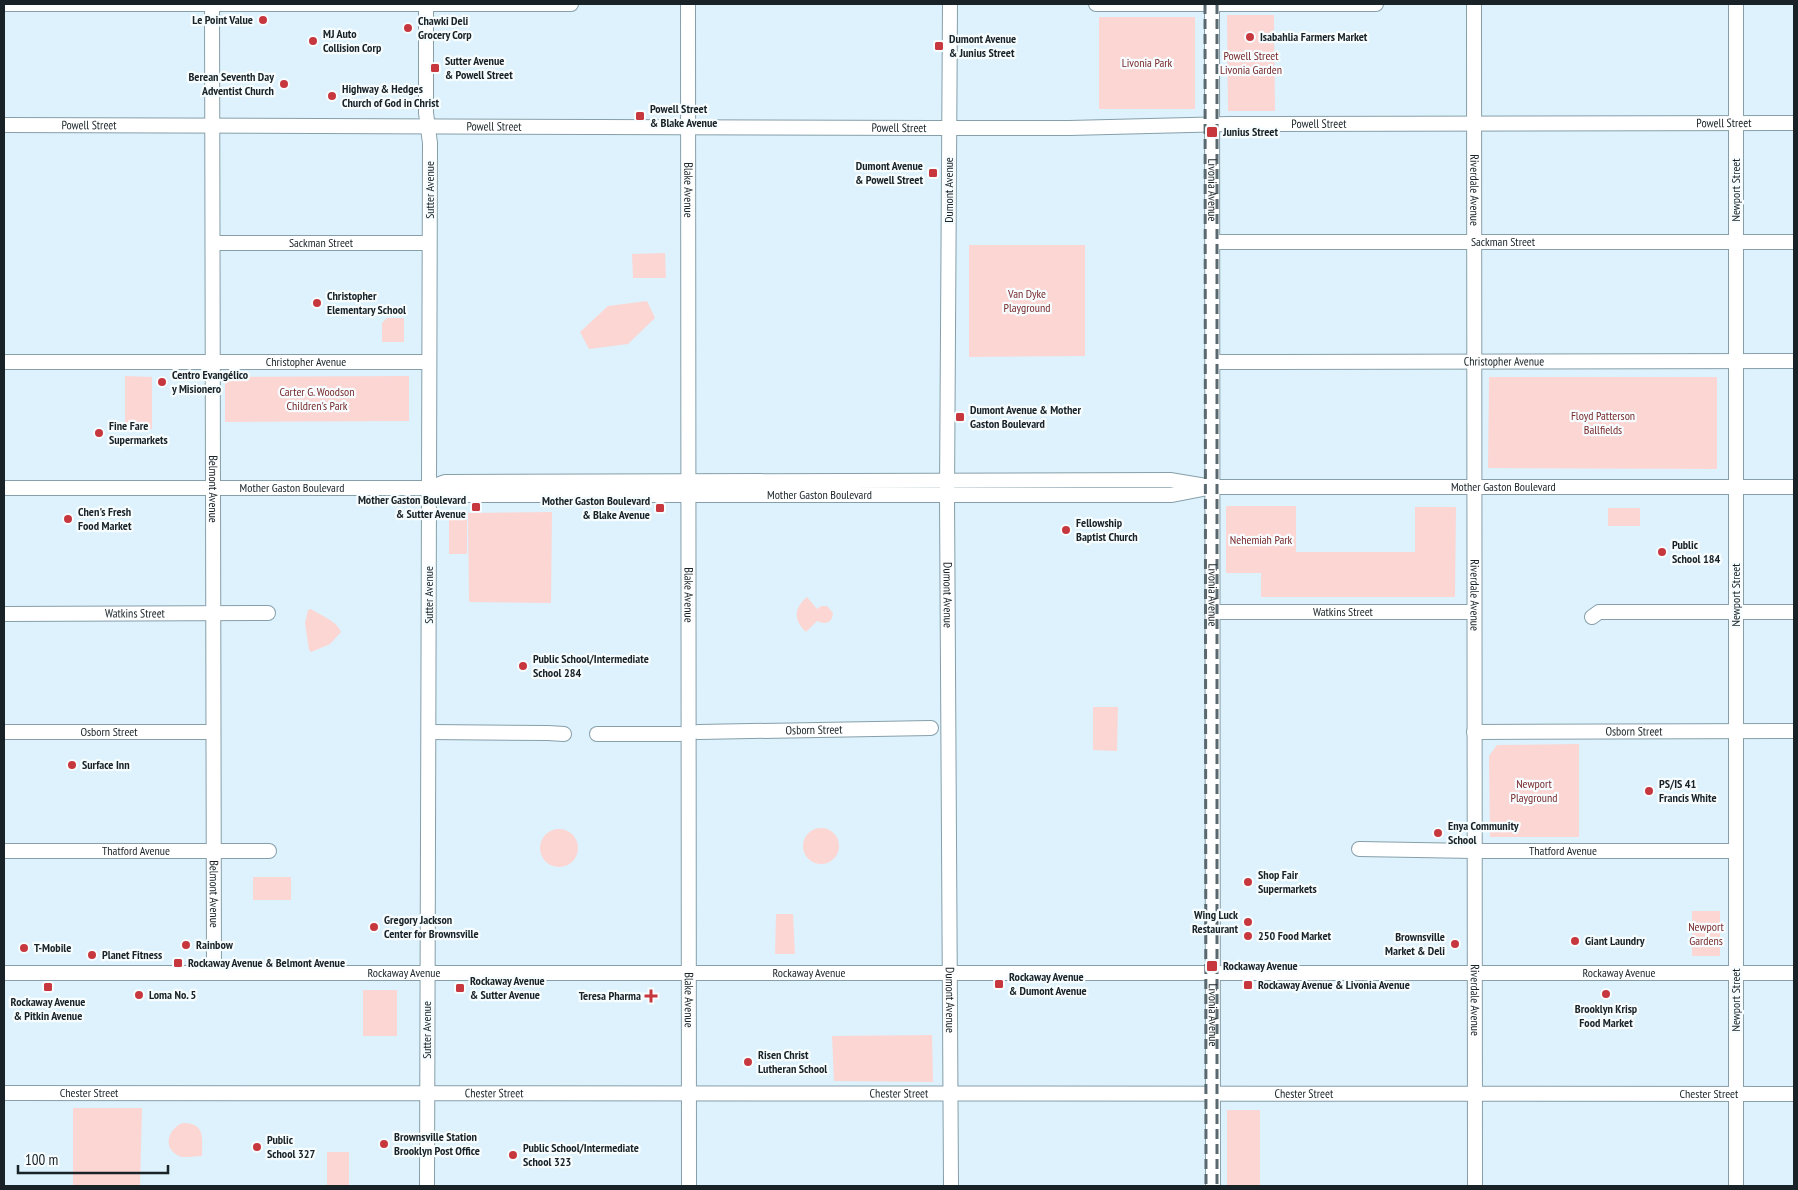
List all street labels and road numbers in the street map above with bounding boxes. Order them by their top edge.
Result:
street label: Powell Street [1696,115,1752,130]
street label: Powell Street [1291,116,1347,131]
street label: Powell Street [61,117,117,132]
street label: Powell Street [466,118,522,134]
street label: Powell Street [871,120,927,135]
street label: Riverdale Avenue [1467,154,1482,226]
street label: Dumont Avenue [941,157,956,223]
street label: Newport Street [1728,158,1743,222]
street label: Livonia Avenue [1205,159,1220,221]
street label: Sutter Avenue [422,161,437,219]
street label: Blake Avenue [681,162,696,218]
street label: Sackman Street [1471,234,1536,249]
street label: Sackman Street [289,235,354,250]
street label: Christopher Avenue [1464,353,1544,369]
street label: Christopher Avenue [266,354,346,369]
street label: Belmont Avenue [206,455,221,523]
street label: Mother Gaston Boulevard [1451,479,1556,494]
street label: Mother Gaston Boulevard [240,480,344,495]
street label: Mother Gaston Boulevard [767,487,872,502]
street label: Riverdale Avenue [1467,559,1483,631]
street label: Dumont Avenue [940,562,956,628]
street label: Newport Street [1728,563,1743,627]
street label: Livonia Avenue [1205,564,1221,626]
street label: Sutter Avenue [421,566,436,624]
street label: Blake Avenue [681,567,697,623]
street label: Watkins Street [1313,604,1374,619]
street label: Watkins Street [105,605,166,621]
street label: Osborn Street [785,722,843,737]
street label: Osborn Street [1605,723,1663,739]
street label: Osborn Street [80,724,138,739]
street label: Thatford Avenue [102,843,170,858]
street label: Thatford Avenue [1529,843,1597,858]
street label: Belmont Avenue [207,860,222,928]
street label: Riverdale Avenue [1468,964,1483,1036]
street label: Rockaway Avenue [368,965,441,980]
street label: Rockaway Avenue [773,965,846,980]
street label: Rockaway Avenue [1583,965,1656,980]
street label: Dumont Avenue [943,967,958,1033]
street label: Newport Street [1728,968,1743,1032]
street label: Blake Avenue [682,972,697,1028]
street label: Livonia Avenue [1206,984,1221,1046]
street label: Sutter Avenue [419,1001,434,1059]
street label: Chester Street [60,1085,119,1100]
street label: Chester Street [465,1085,524,1100]
street label: Chester Street [870,1085,929,1101]
street label: Chester Street [1275,1086,1334,1101]
street label: Chester Street [1680,1086,1739,1101]

